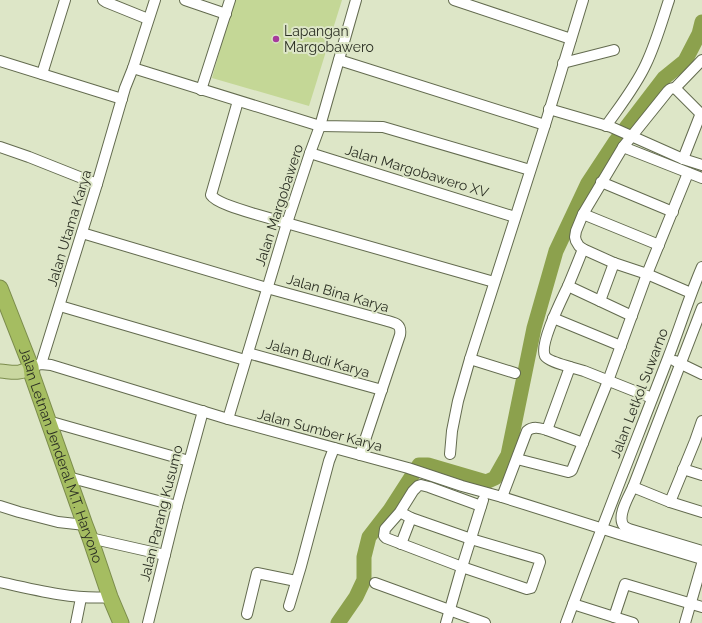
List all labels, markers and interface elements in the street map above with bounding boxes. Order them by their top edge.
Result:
place label: Lapangan Margobawero [284,23,374,55]
marker: Lapangan Margobawero [271,34,281,44]
street label: Jalan Margobawero [252,142,306,268]
street label: Jalan Margobawero XV [343,142,491,201]
street label: Jalan Utama Karya [44,168,94,288]
street label: Jalan Bina Karya [285,271,391,315]
street label: Jalan Letkol Suwarno [607,326,671,460]
street label: Jalan Budi Karya [264,336,372,380]
street label: Jalan Letnan Jenderal M.T. Haryono [16,345,106,565]
street label: Jalan Sumber Karya [256,406,384,454]
street label: Jalan Parang Kusumo [136,443,186,583]

